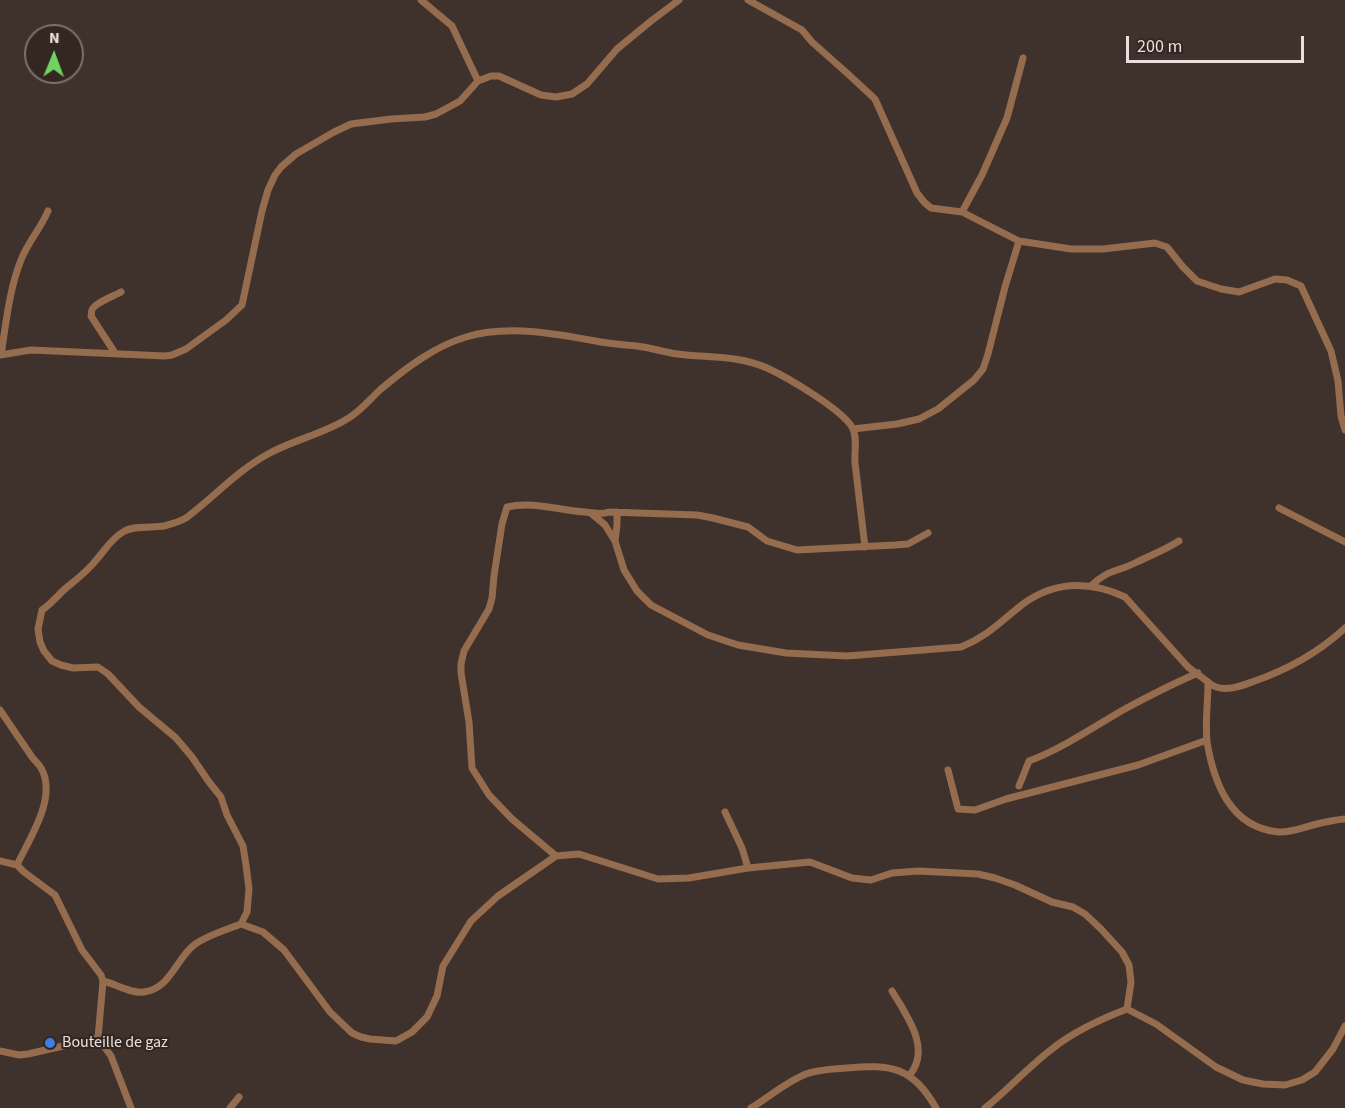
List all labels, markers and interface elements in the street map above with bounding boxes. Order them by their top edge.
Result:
north arrow [24,24,84,84]
scale bar [1129,24,1308,62]
text: N [49,27,60,49]
text: 200 m [1137,34,1182,59]
place label: Bouteille de gaz [62,1033,168,1053]
marker: Bouteille de gaz [43,1036,57,1050]

